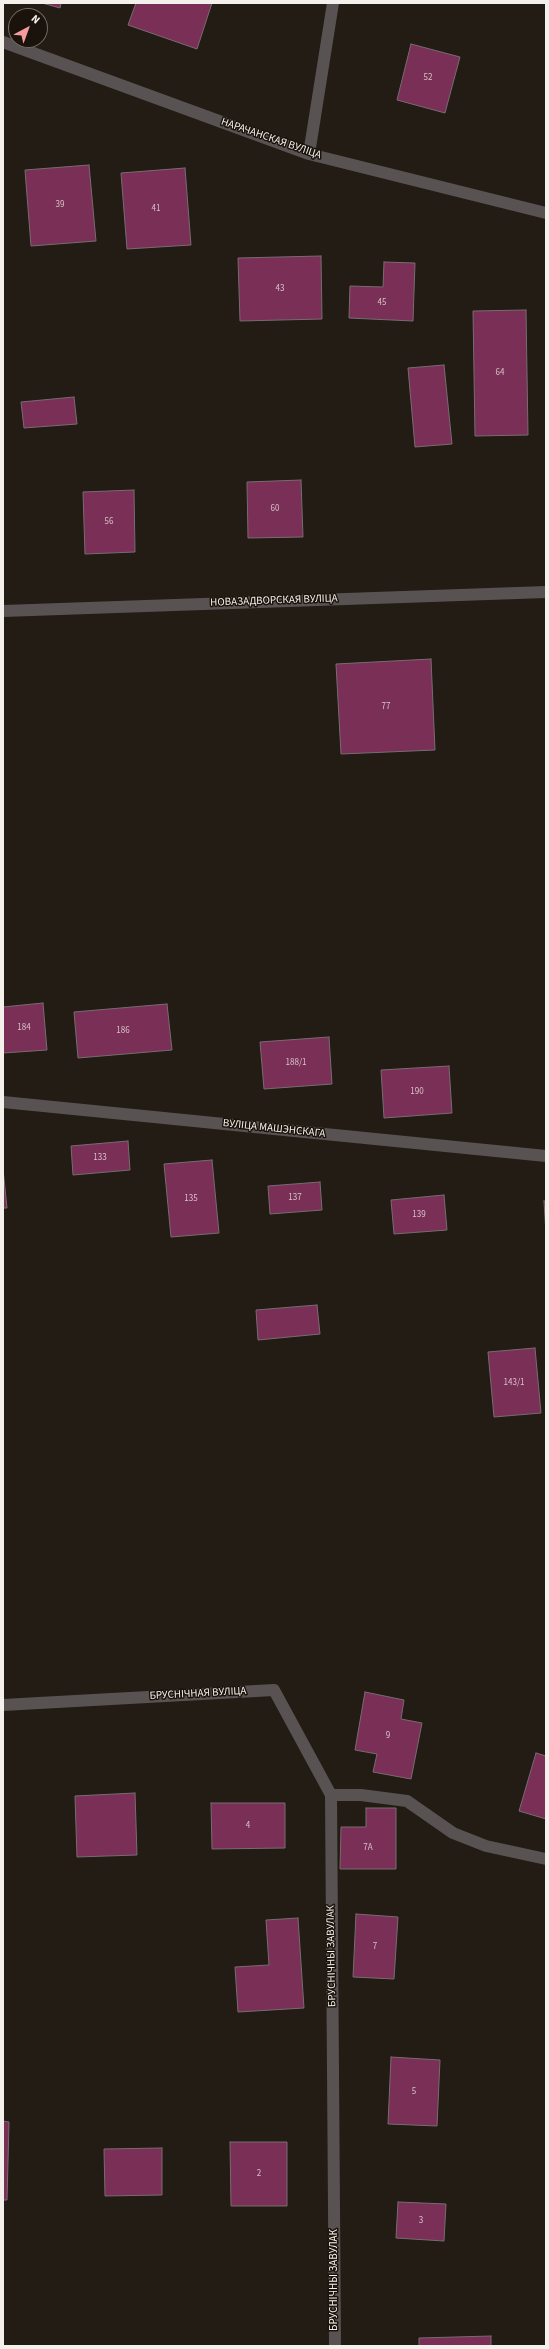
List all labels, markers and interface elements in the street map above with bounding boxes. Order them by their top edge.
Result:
north arrow [8,8,48,48]
text: N [28,11,43,27]
house number: 52 [424,73,432,83]
street label: НАРАЧАНСКАЯ ВУЛІЦА [219,116,323,162]
house number: 39 [56,200,64,210]
house number: 41 [152,204,160,214]
house number: 43 [276,284,284,294]
house number: 45 [378,298,386,308]
house number: 64 [496,368,504,378]
house number: 60 [271,504,279,514]
house number: 56 [105,517,113,527]
street label: НОВАЗАДВОРСКАЯ ВУЛІЦА [210,592,338,610]
house number: 77 [382,702,390,712]
house number: 184 [17,1023,31,1033]
house number: 186 [116,1026,130,1036]
house number: 188/1 [285,1058,307,1068]
house number: 190 [410,1087,424,1097]
street label: ВУЛІЦА МАШЭНСКАГА [222,1117,326,1141]
house number: 133 [93,1153,107,1163]
house number: 137 [288,1193,302,1203]
house number: 135 [184,1194,198,1204]
house number: 139 [412,1210,426,1220]
house number: 143/1 [503,1378,525,1388]
street label: БРУСНІЧНАЯ ВУЛІЦА [149,1685,247,1703]
house number: 9 [386,1731,390,1741]
house number: 4 [246,1821,250,1831]
house number: 7А [363,1843,373,1853]
street label: БРУСНІЧНЫ ЗАВУЛАК [325,1905,339,2007]
house number: 7 [373,1942,377,1952]
house number: 5 [412,2087,416,2097]
house number: 2 [257,2169,261,2179]
house number: 3 [419,2216,423,2226]
street label: БРУСНІЧНЫ ЗАВУЛАК [328,2229,342,2331]

